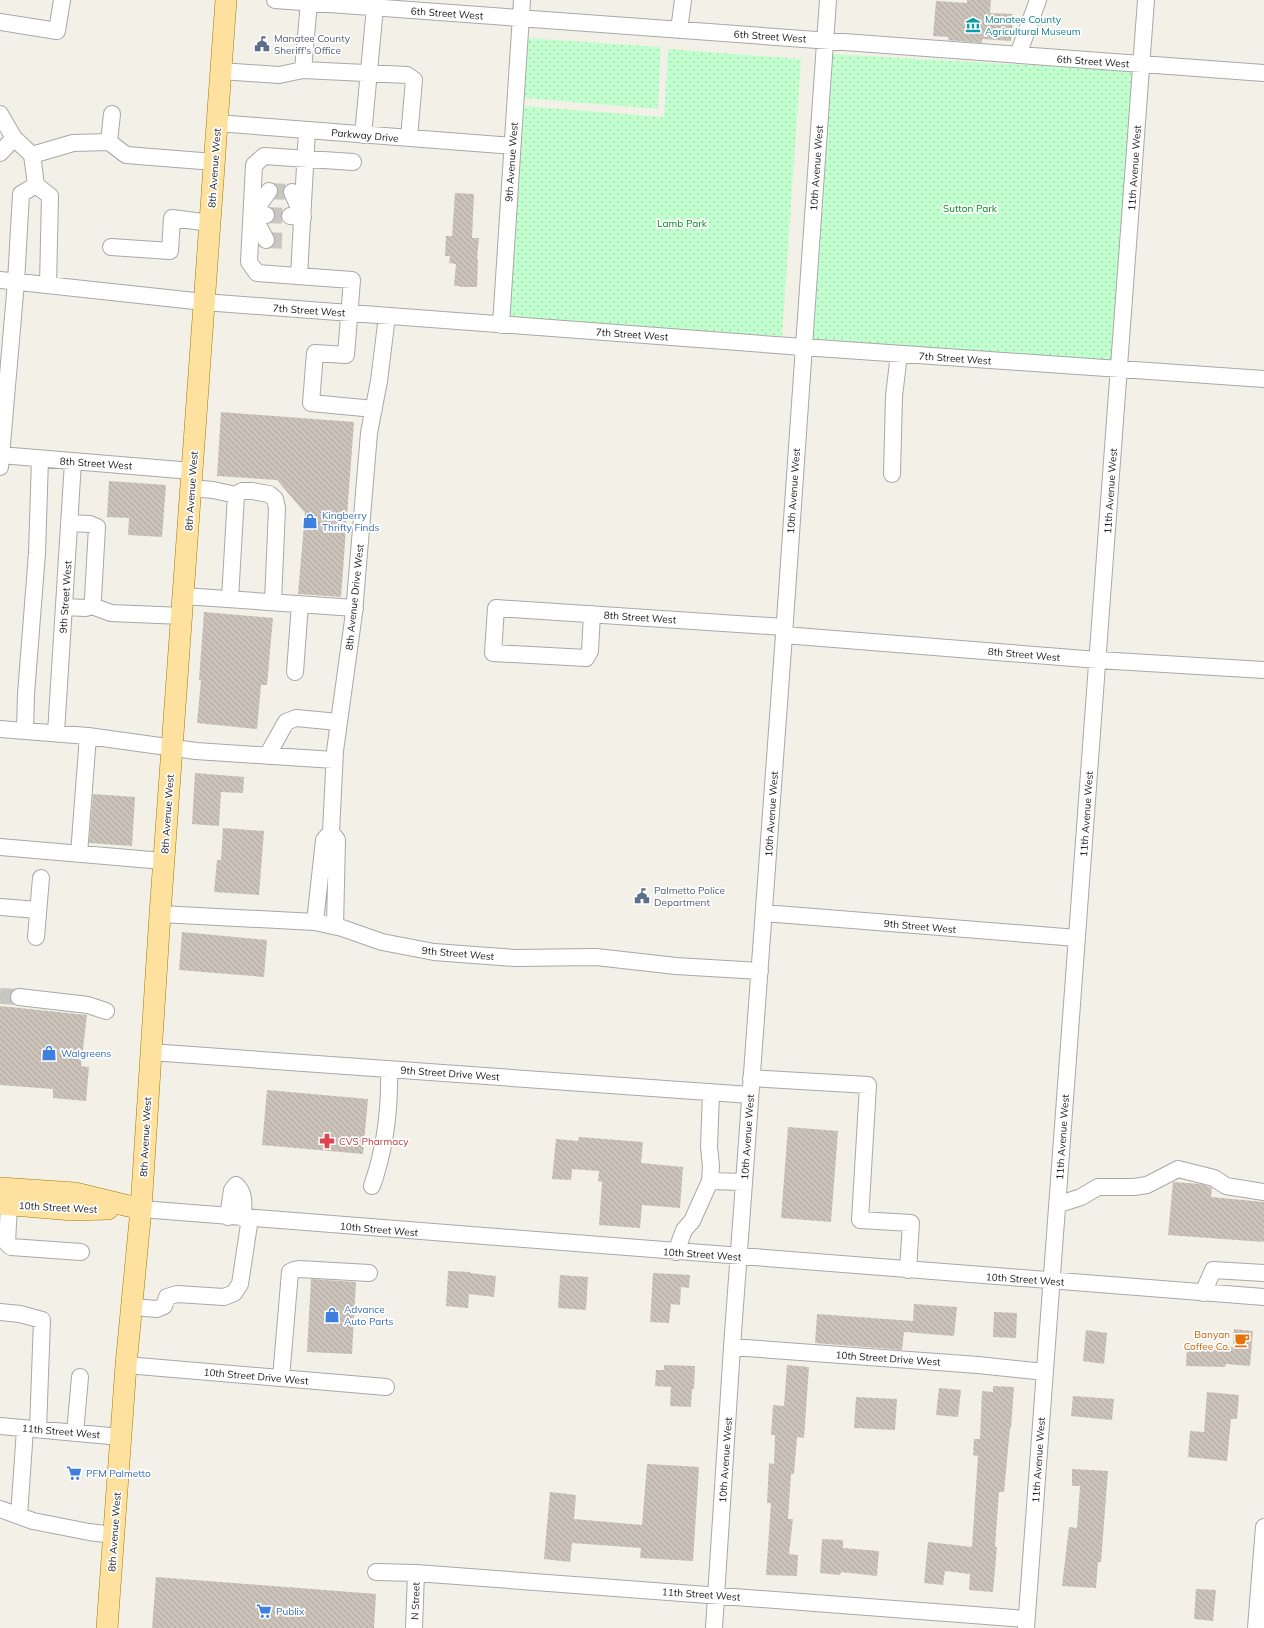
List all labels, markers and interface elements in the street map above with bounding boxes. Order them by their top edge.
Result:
street label: 6th Street West [410,4,484,23]
place label: Manatee County Agricultural Museum [985,13,1081,38]
museum icon: Manatee County Agricultural Museum [964,16,982,34]
street label: 6th Street West [733,27,807,46]
place label: Manatee County Sheriff's Office [274,32,351,57]
public building icon: Manatee County Sheriff's Office [253,35,271,53]
street label: 6th Street West [1056,52,1130,71]
street label: 9th Avenue West [502,121,521,202]
street label: 10th Avenue West [807,124,826,211]
street label: 11th Avenue West [1125,124,1144,211]
street label: Parkway Drive [331,126,399,145]
street label: 8th Avenue West [205,127,224,208]
park label: Sutton Park [943,202,998,215]
park label: Lamb Park [657,217,708,230]
street label: 7th Street West [272,301,346,320]
street label: 7th Street West [595,325,669,344]
street label: 7th Street West [918,349,992,368]
street label: 10th Avenue West [784,447,803,534]
street label: 11th Avenue West [1101,447,1120,534]
street label: 8th Avenue West [182,450,201,531]
street label: 8th Street West [59,454,133,473]
place label: Kingberry Thrifty Finds [322,509,379,534]
shop icon: Kingberry Thrifty Finds [301,512,319,530]
street label: 8th Avenue Drive West [342,543,367,651]
street label: 9th Street West [56,560,75,634]
street label: 8th Street West [603,608,677,627]
street label: 8th Street West [987,645,1061,664]
street label: 10th Avenue West [762,770,781,857]
street label: 11th Avenue West [1077,770,1096,857]
street label: 8th Avenue West [158,773,177,854]
place label: Palmetto Police Department [654,884,725,909]
public building icon: Palmetto Police Department [633,887,651,905]
street label: 9th Street West [883,917,957,936]
street label: 9th Street West [421,944,495,963]
shop icon: Walgreens [40,1044,58,1062]
place label: Walgreens [61,1047,111,1060]
street label: 9th Street Drive West [400,1064,500,1083]
street label: 10th Avenue West [738,1093,757,1180]
street label: 11th Avenue West [1053,1093,1072,1180]
street label: 8th Avenue West [137,1096,154,1177]
pharmacy icon: CVS Pharmacy [318,1132,336,1150]
place label: CVS Pharmacy [339,1135,409,1148]
street label: 10th Street West [18,1199,98,1216]
street label: 10th Street West [339,1220,419,1239]
street label: 10th Street West [662,1245,742,1264]
street label: 10th Street West [985,1270,1065,1289]
place label: Advance Auto Parts [344,1303,394,1328]
shop icon: Advance Auto Parts [323,1306,341,1324]
place label: Banyan Coffee Co. [1184,1328,1230,1353]
cafe icon: Banyan Coffee Co. [1233,1331,1251,1349]
street label: 10th Street Drive West [835,1348,941,1369]
street label: 10th Street Drive West [203,1365,310,1388]
street label: 10th Avenue West [716,1416,735,1503]
street label: 11th Avenue West [1029,1416,1048,1503]
street label: 11th Street West [21,1422,101,1441]
supermarket icon: PFM Palmetto [65,1464,83,1482]
place label: PFM Palmetto [86,1467,151,1480]
street label: 8th Avenue West [105,1491,124,1572]
street label: N Street [408,1581,423,1620]
street label: 11th Street West [661,1585,741,1604]
supermarket icon: Publix [255,1602,273,1620]
place label: Publix [276,1605,305,1618]

